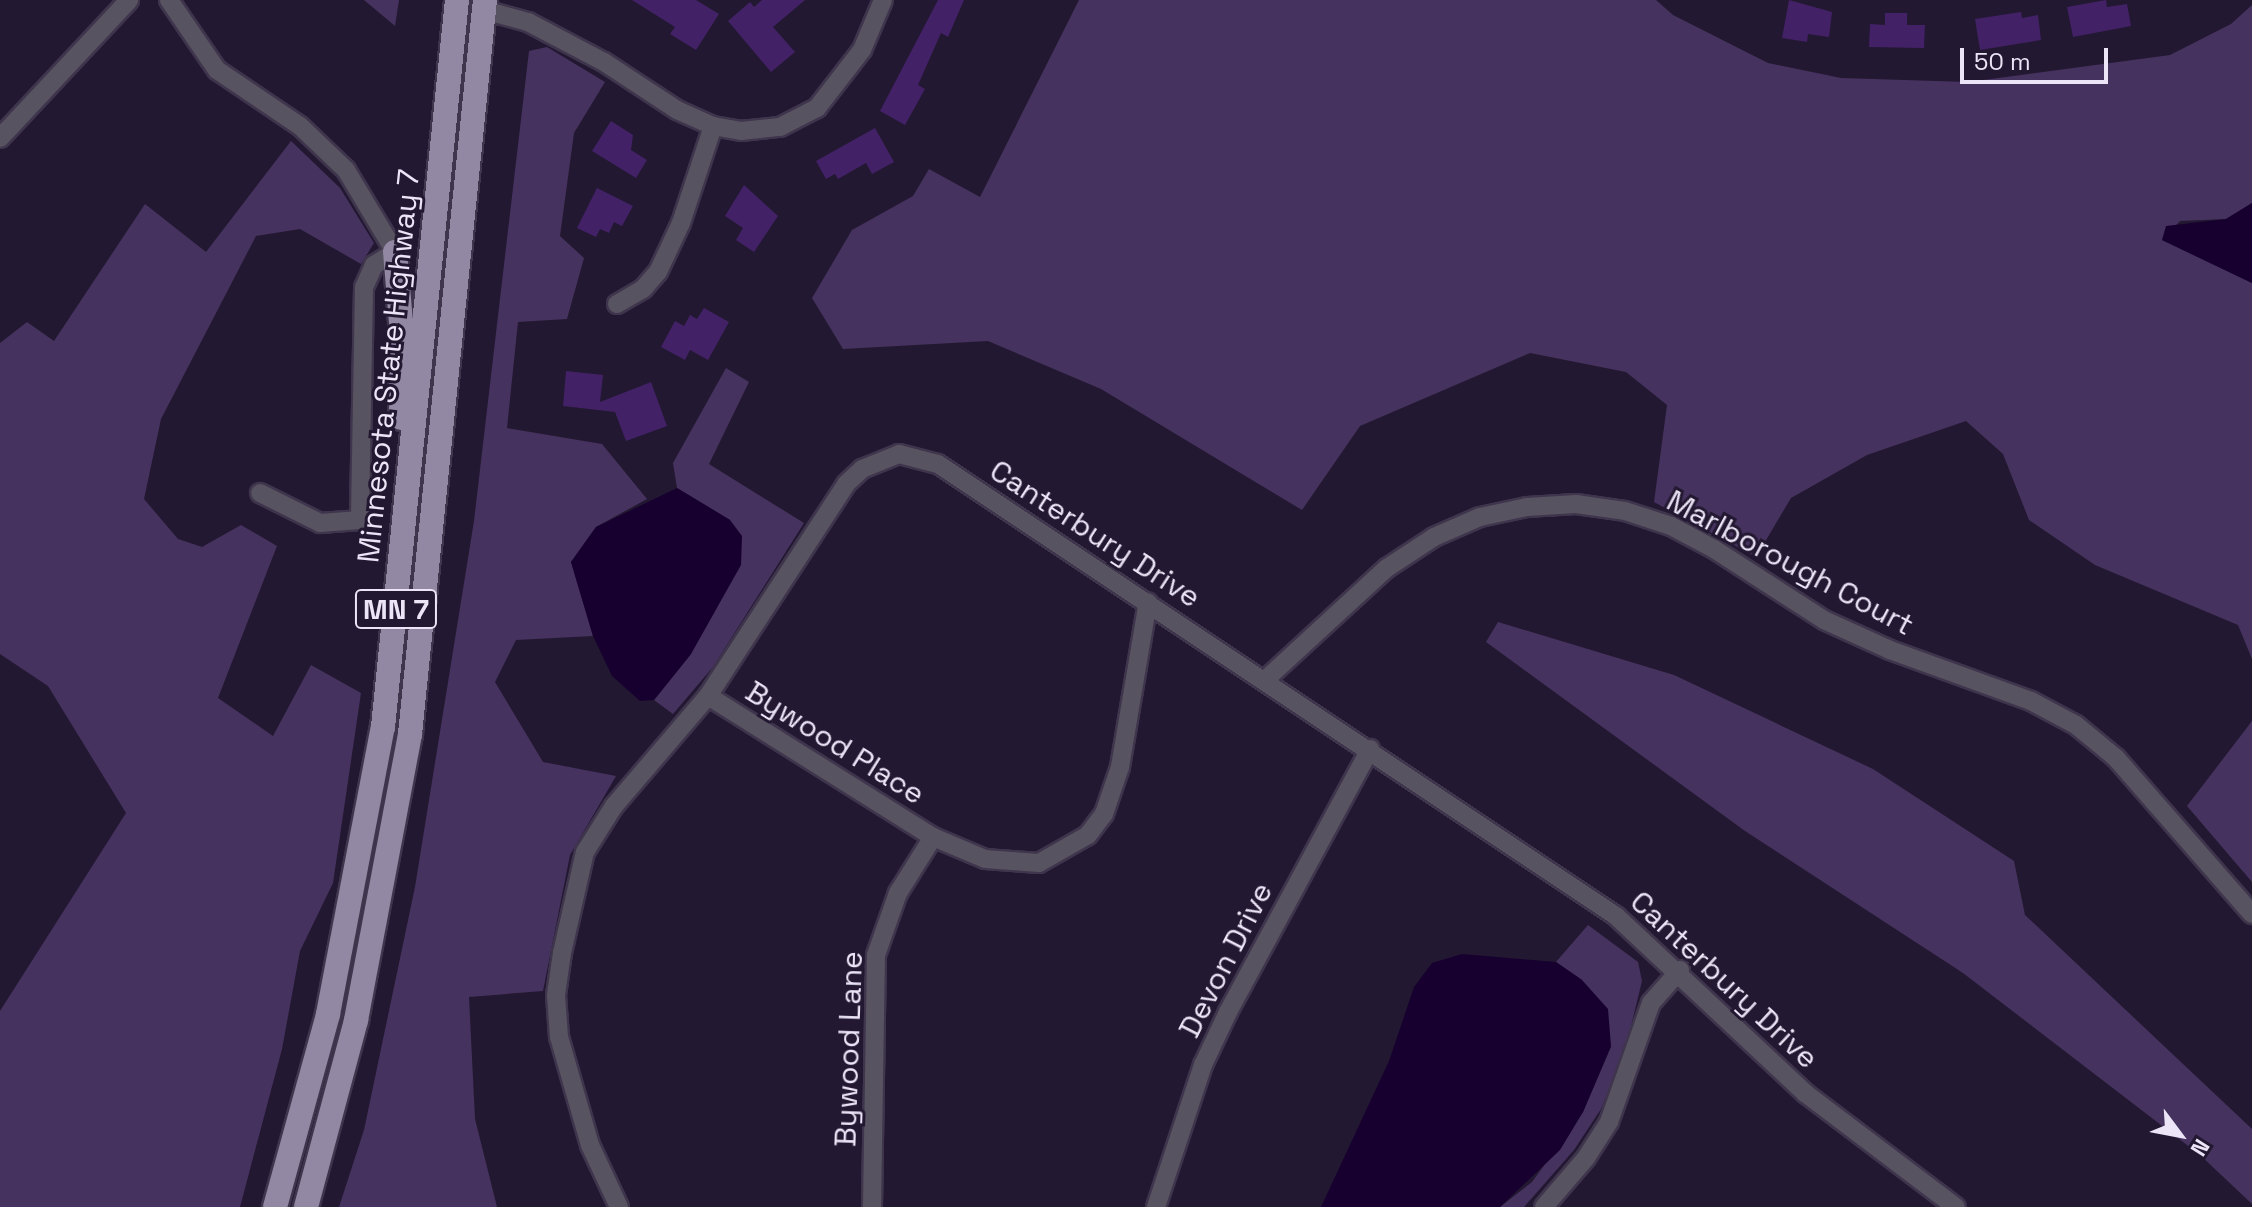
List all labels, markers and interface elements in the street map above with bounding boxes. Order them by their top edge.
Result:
scale bar [1964,32,2112,82]
text: 50 m [1974,46,2031,77]
street label: Minnesota State Highway 7 [350,167,428,565]
street label: Canterbury Drive [983,453,1207,615]
street label: Marlborough Court [1661,483,1919,643]
road number: MN 7 [354,585,438,633]
street label: Bywood Place [739,674,931,812]
street label: Devon Drive [1172,876,1280,1044]
street label: Canterbury Drive [1623,884,1825,1076]
street label: Bywood Lane [828,951,870,1147]
north arrow [2140,1095,2220,1175]
text: N [2185,1134,2216,1161]

